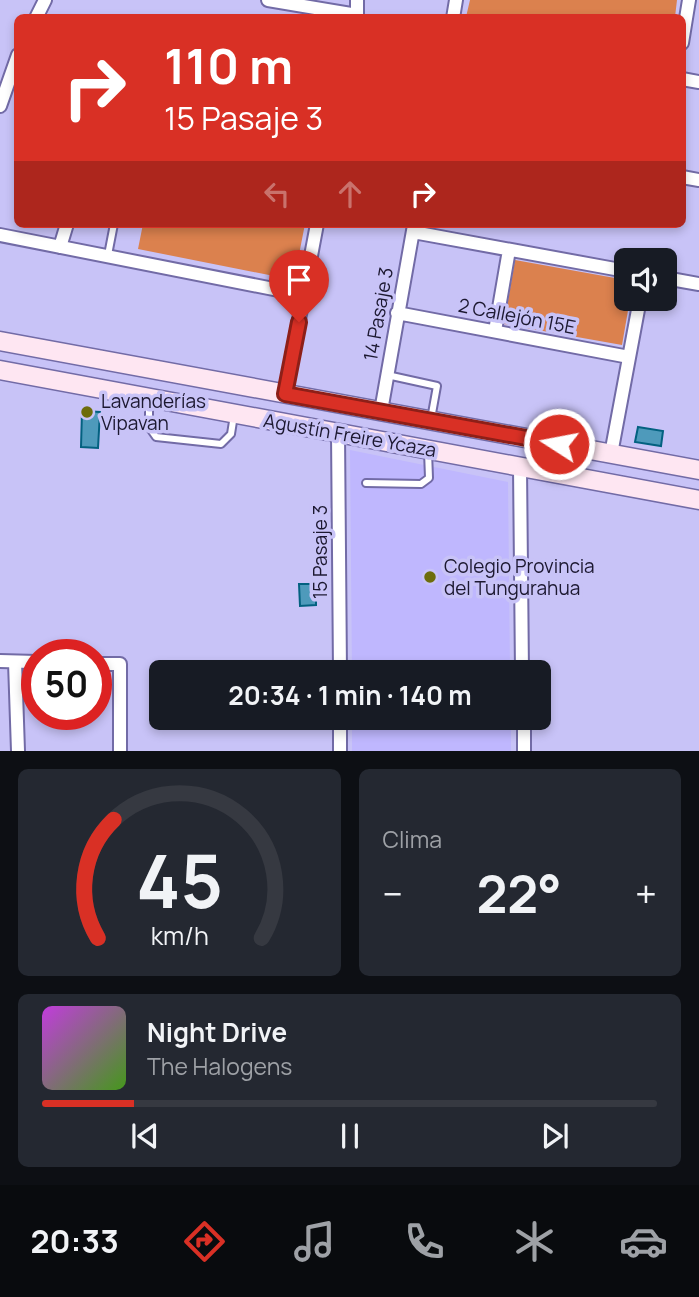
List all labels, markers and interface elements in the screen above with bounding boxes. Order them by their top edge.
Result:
text: 110 m [164,32,293,99]
icon: right [49,42,140,133]
text: 15 Pasaje 3 [164,96,323,140]
icon: left [258,175,296,213]
icon: ahead [331,175,369,213]
icon: right [404,175,442,213]
map controls [614,248,677,311]
button: sound [614,248,677,311]
pin [269,250,329,322]
icon: arrive [280,261,318,299]
street label: 14 Pasaje 3 [357,265,399,363]
street label: 2 Callejón 15E [456,292,578,340]
place label: Lavanderías Vipavan [101,388,206,436]
marker: Lavanderías Vipavan [79,404,95,420]
street label: Agustín Freire Ycaza [262,407,438,463]
position arrow [522,407,596,481]
street label: 15 Pasaje 3 [307,505,333,599]
place label: Colegio Provincia del Tungurahua [444,553,595,601]
marker: Colegio Provincia del Tungurahua [422,569,438,585]
speed limit sign: 50 [21,639,112,730]
text: 20:34 · 1 min · 140 m [228,677,472,713]
text: Clima [383,823,442,855]
text: 45 [136,831,223,931]
text: 22° [476,858,562,929]
text: − [383,867,403,919]
text: + [635,867,657,919]
text: km/h [150,918,208,953]
text: Night Drive [147,1014,287,1050]
text: The Halogens [147,1050,292,1082]
icon: previous [126,1117,164,1155]
icon: pause [331,1117,369,1155]
icon: next [536,1117,574,1155]
icon: directions [180,1217,229,1266]
icon: music [290,1217,339,1266]
icon: phone [400,1217,449,1266]
icon: climate [510,1217,559,1266]
icon: car [619,1217,668,1266]
text: 20:33 [30,1219,119,1263]

